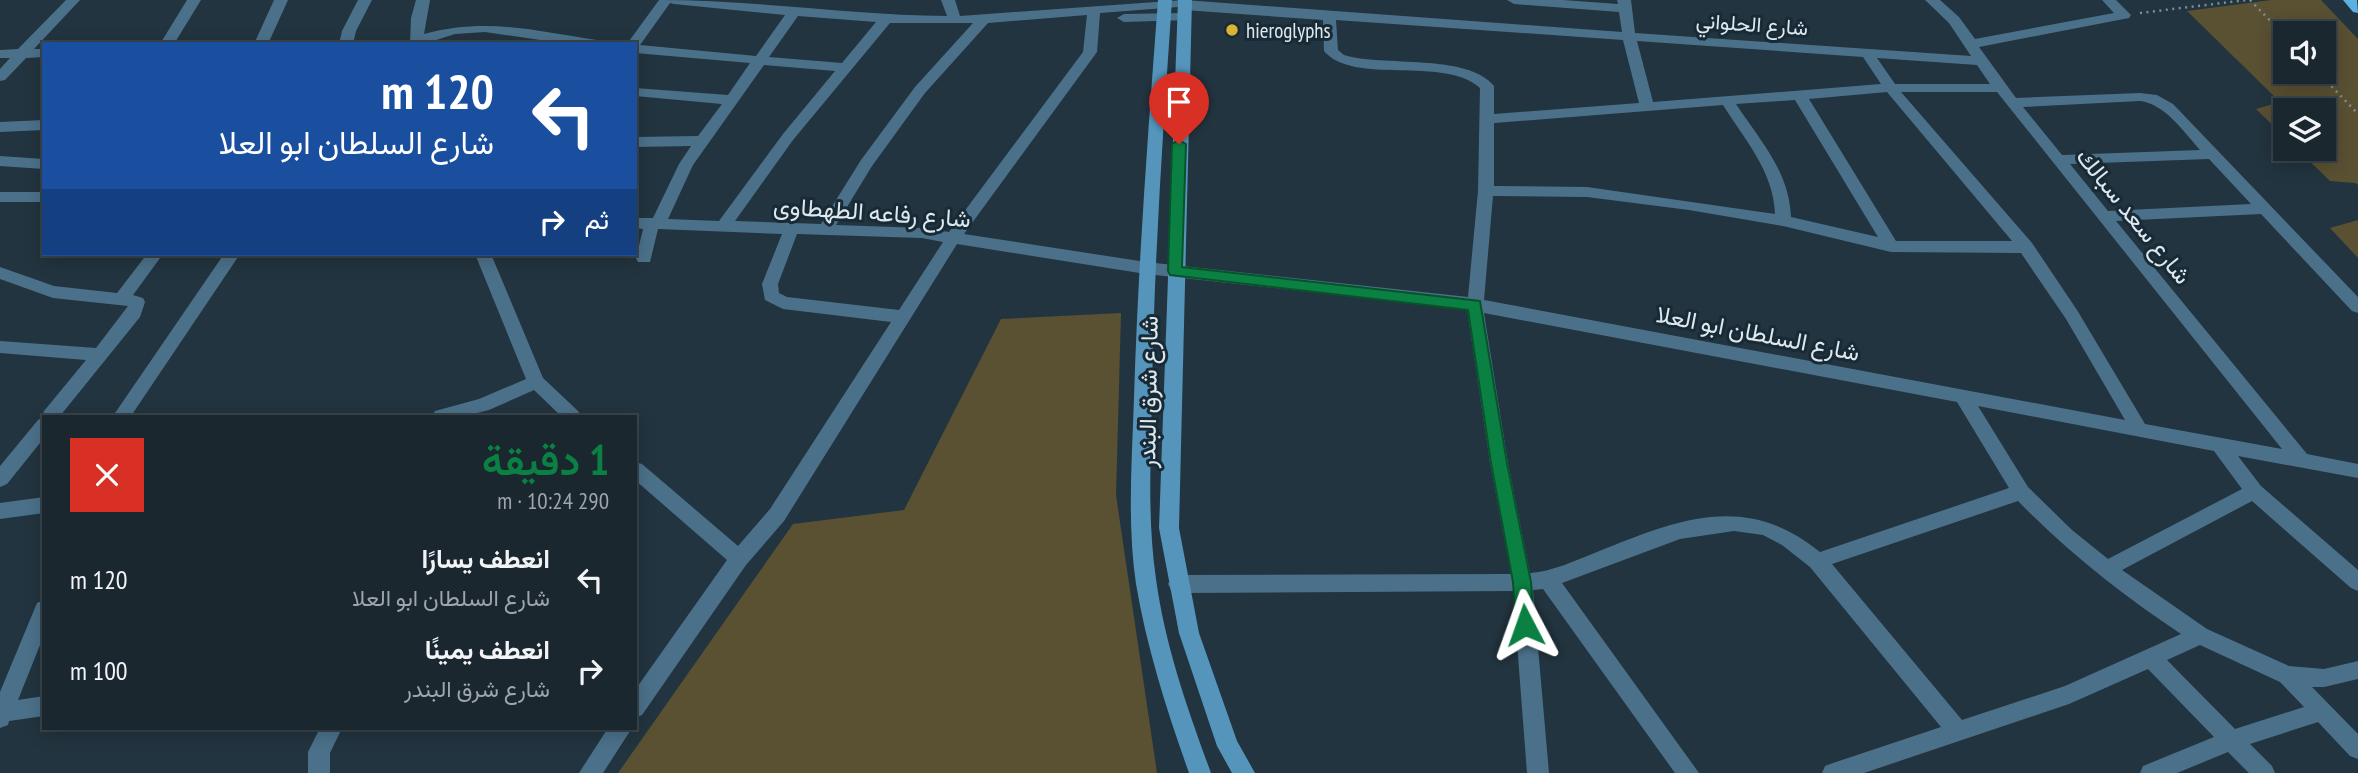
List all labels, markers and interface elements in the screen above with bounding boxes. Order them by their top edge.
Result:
street label: شارع الحلواني [1695,7,1809,45]
place label: hieroglyphs [1246,17,1331,44]
map controls [2273,21,2336,161]
button: sound [2273,21,2336,84]
marker: hieroglyphs [1224,22,1240,38]
text: 120 m [381,59,494,123]
icon: left [518,70,609,161]
pin [1149,72,1209,144]
icon: arrive [1160,83,1198,121]
button: layers [2273,98,2336,161]
text: شارع السلطان ابو العلا [219,121,494,163]
street label: شارع سعد سبالك [2069,142,2198,291]
street label: شارع رفاعه الطهطاوى [772,190,972,235]
icon: right [533,203,571,241]
text: ثم [585,203,609,236]
street label: شارع السلطان ابو العلا [1653,298,1862,369]
street label: شارع شرق البندر [1131,316,1166,469]
text: 1 دقيقة [482,432,609,487]
button: close [70,438,144,512]
text: 290 m · 10:24 [497,486,609,515]
text: انعطف يسارًا [422,542,550,575]
icon: left [571,561,609,599]
text: 120 m [70,563,128,596]
text: شارع السلطان ابو العلا [352,583,550,612]
position arrow [1488,588,1562,662]
text: انعطف يمينًا [425,633,550,666]
icon: right [571,652,609,690]
text: 100 m [70,654,128,687]
text: شارع شرق البندر [404,674,550,703]

